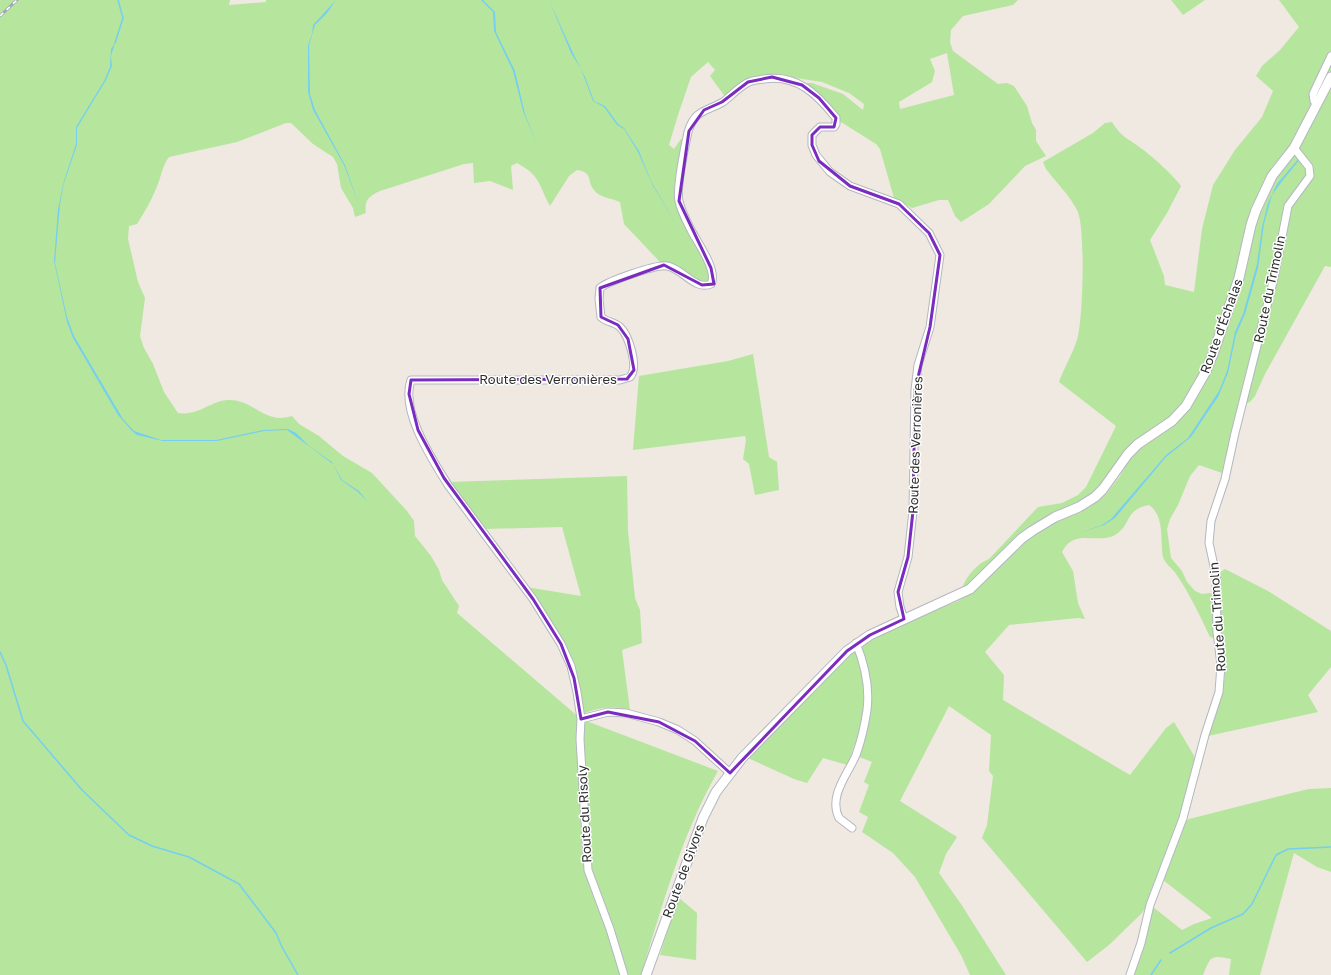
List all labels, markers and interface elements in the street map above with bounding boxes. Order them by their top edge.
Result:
street label: Route du Trimolin [1250,234,1288,344]
street label: Route d'Échalas [1196,276,1246,376]
street label: Route des Verronières [479,371,617,387]
street label: Route des Verronières [905,376,925,514]
street label: Route du Trimolin [1205,562,1229,672]
street label: Route du Risoly [573,764,595,863]
street label: Route de Givors [659,822,707,920]

